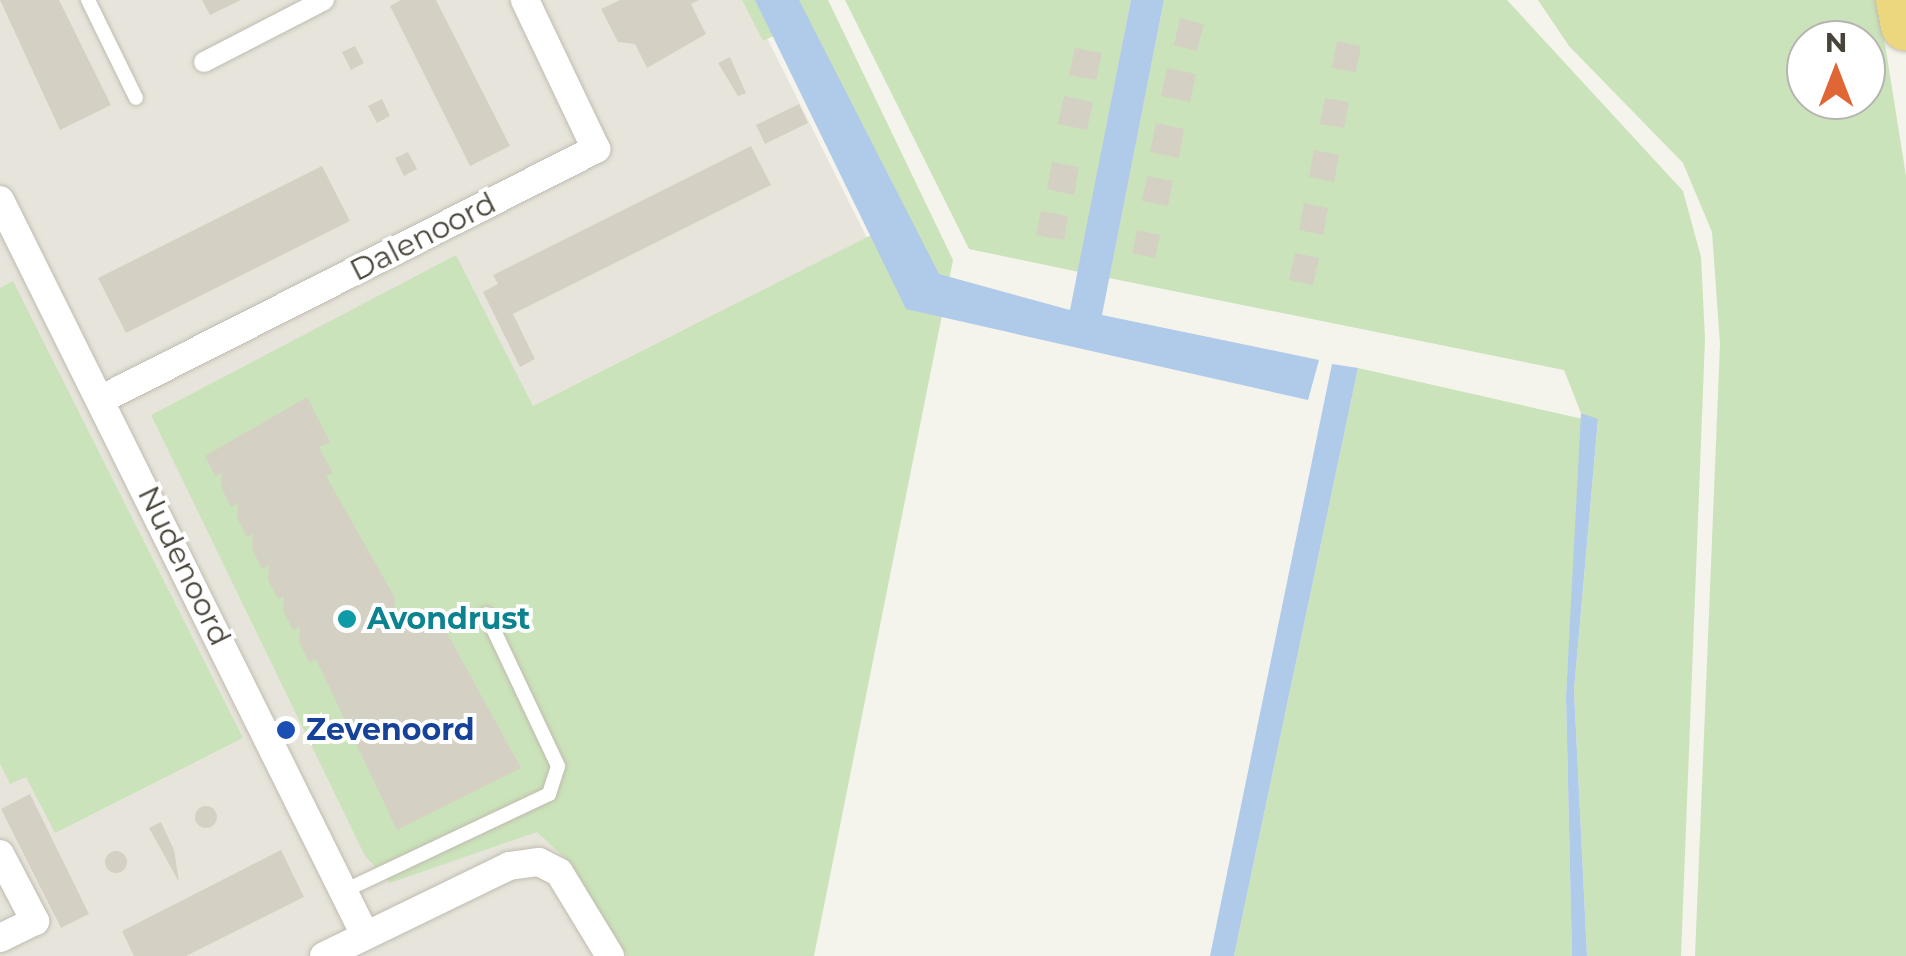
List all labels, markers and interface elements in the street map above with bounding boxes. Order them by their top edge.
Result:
north arrow [1786,20,1886,120]
text: N [1825,25,1847,59]
street label: Dalenoord [344,185,502,289]
street label: Nudenoord [130,480,238,652]
place label: Avondrust [367,601,530,637]
marker: Avondrust [336,608,358,630]
place label: Zevenoord [306,712,475,748]
marker: Zevenoord [275,719,297,741]

